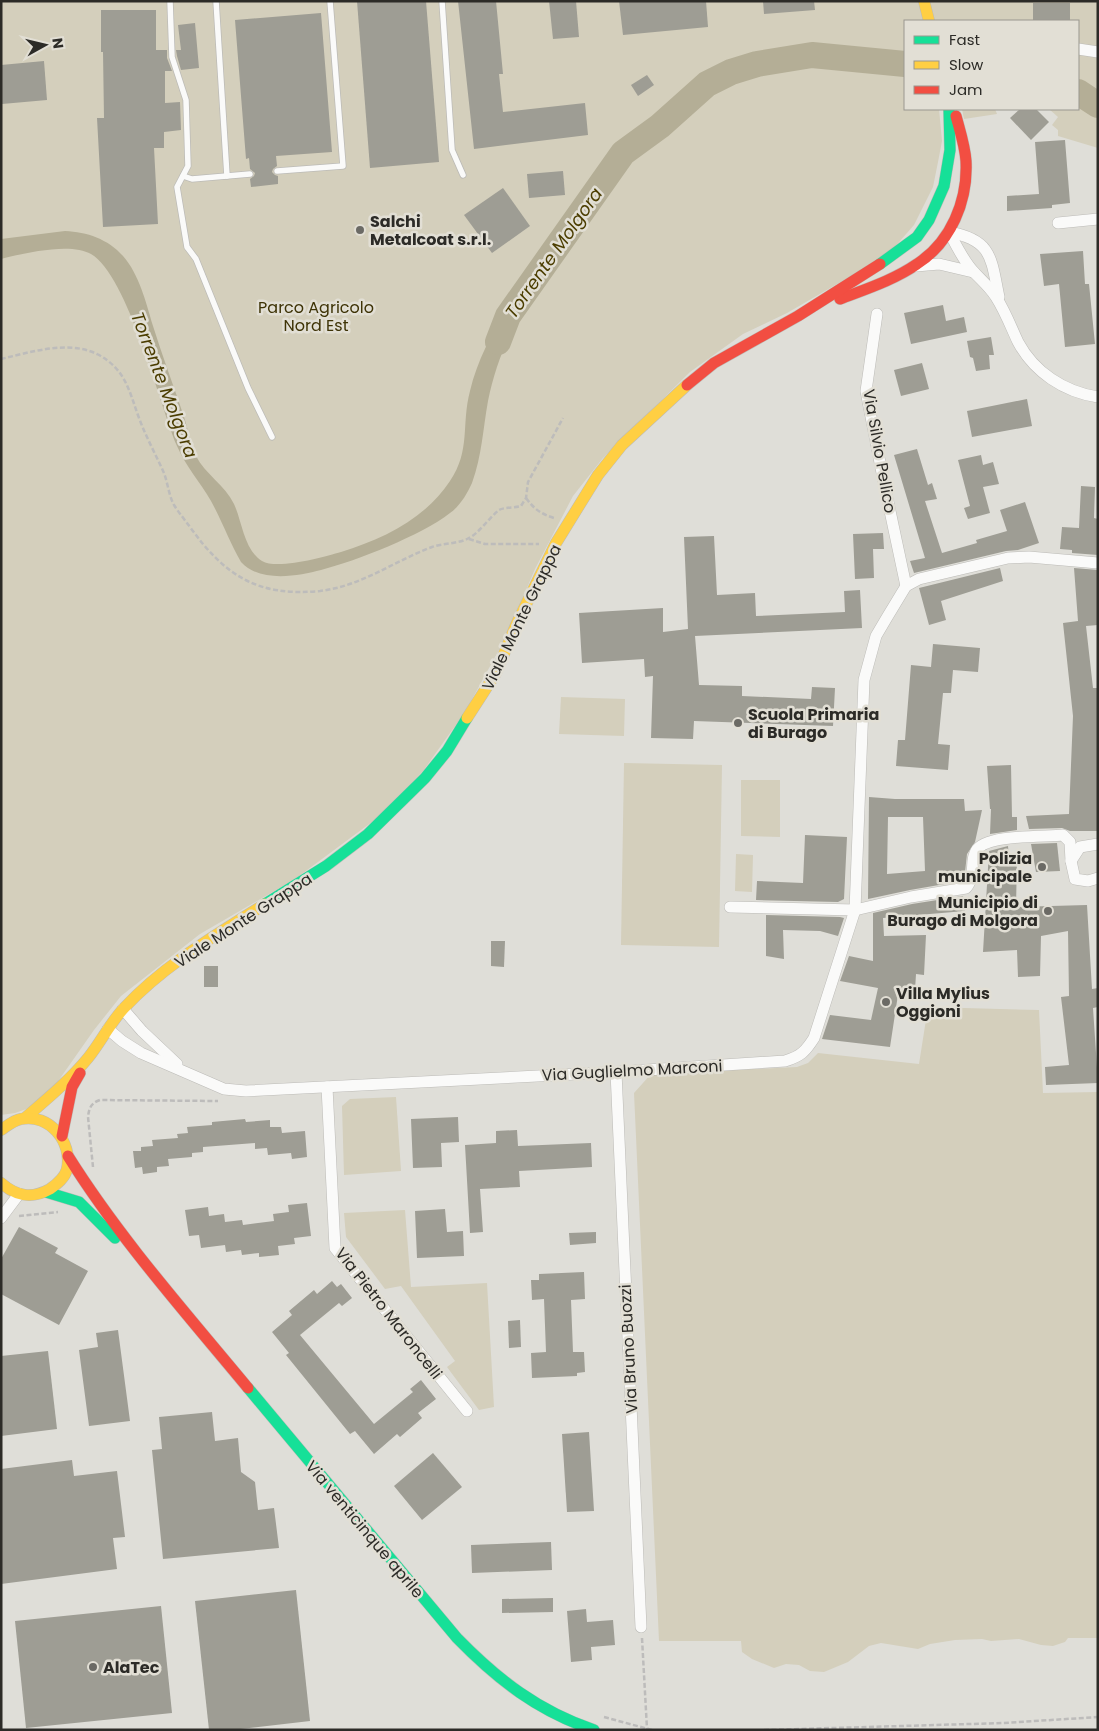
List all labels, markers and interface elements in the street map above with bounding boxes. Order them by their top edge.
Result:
north arrow [20,20,70,70]
legend [904,20,1079,110]
text: Fast [949,29,980,50]
text: N [47,37,69,50]
text: Slow [949,54,984,75]
text: Jam [949,79,983,100]
water label: Torrente Molgora [499,182,608,323]
place label: Salchi Metalcoat s.r.l. [370,210,491,251]
marker: Salchi Metalcoat s.r.l. [354,224,366,236]
park label: Parco Agricolo Nord Est [258,296,374,337]
water label: Torrente Molgora [125,308,204,461]
street label: Via Silvio Pellico [857,387,902,515]
street label: Viale Monte Grappa [476,540,567,694]
place label: Scuola Primaria di Burago [748,703,879,744]
marker: Scuola Primaria di Burago [732,717,744,729]
place label: Polizia municipale [938,847,1032,888]
marker: Polizia municipale [1036,861,1048,873]
street label: Viale Monte Grappa [170,867,316,974]
place label: Municipio di Burago di Molgora [887,891,1038,932]
marker: Municipio di Burago di Molgora [1042,905,1054,917]
place label: Villa Mylius Oggioni [896,982,990,1023]
marker: Villa Mylius Oggioni [880,996,892,1008]
street label: Via Guglielmo Marconi [541,1054,723,1087]
street label: Via Pietro Maroncelli [330,1242,447,1384]
street label: Via Bruno Buozzi [614,1284,643,1414]
street label: Via venticinque aprile [300,1456,429,1603]
place label: AlaTec [103,1656,160,1679]
marker: AlaTec [87,1661,99,1673]

